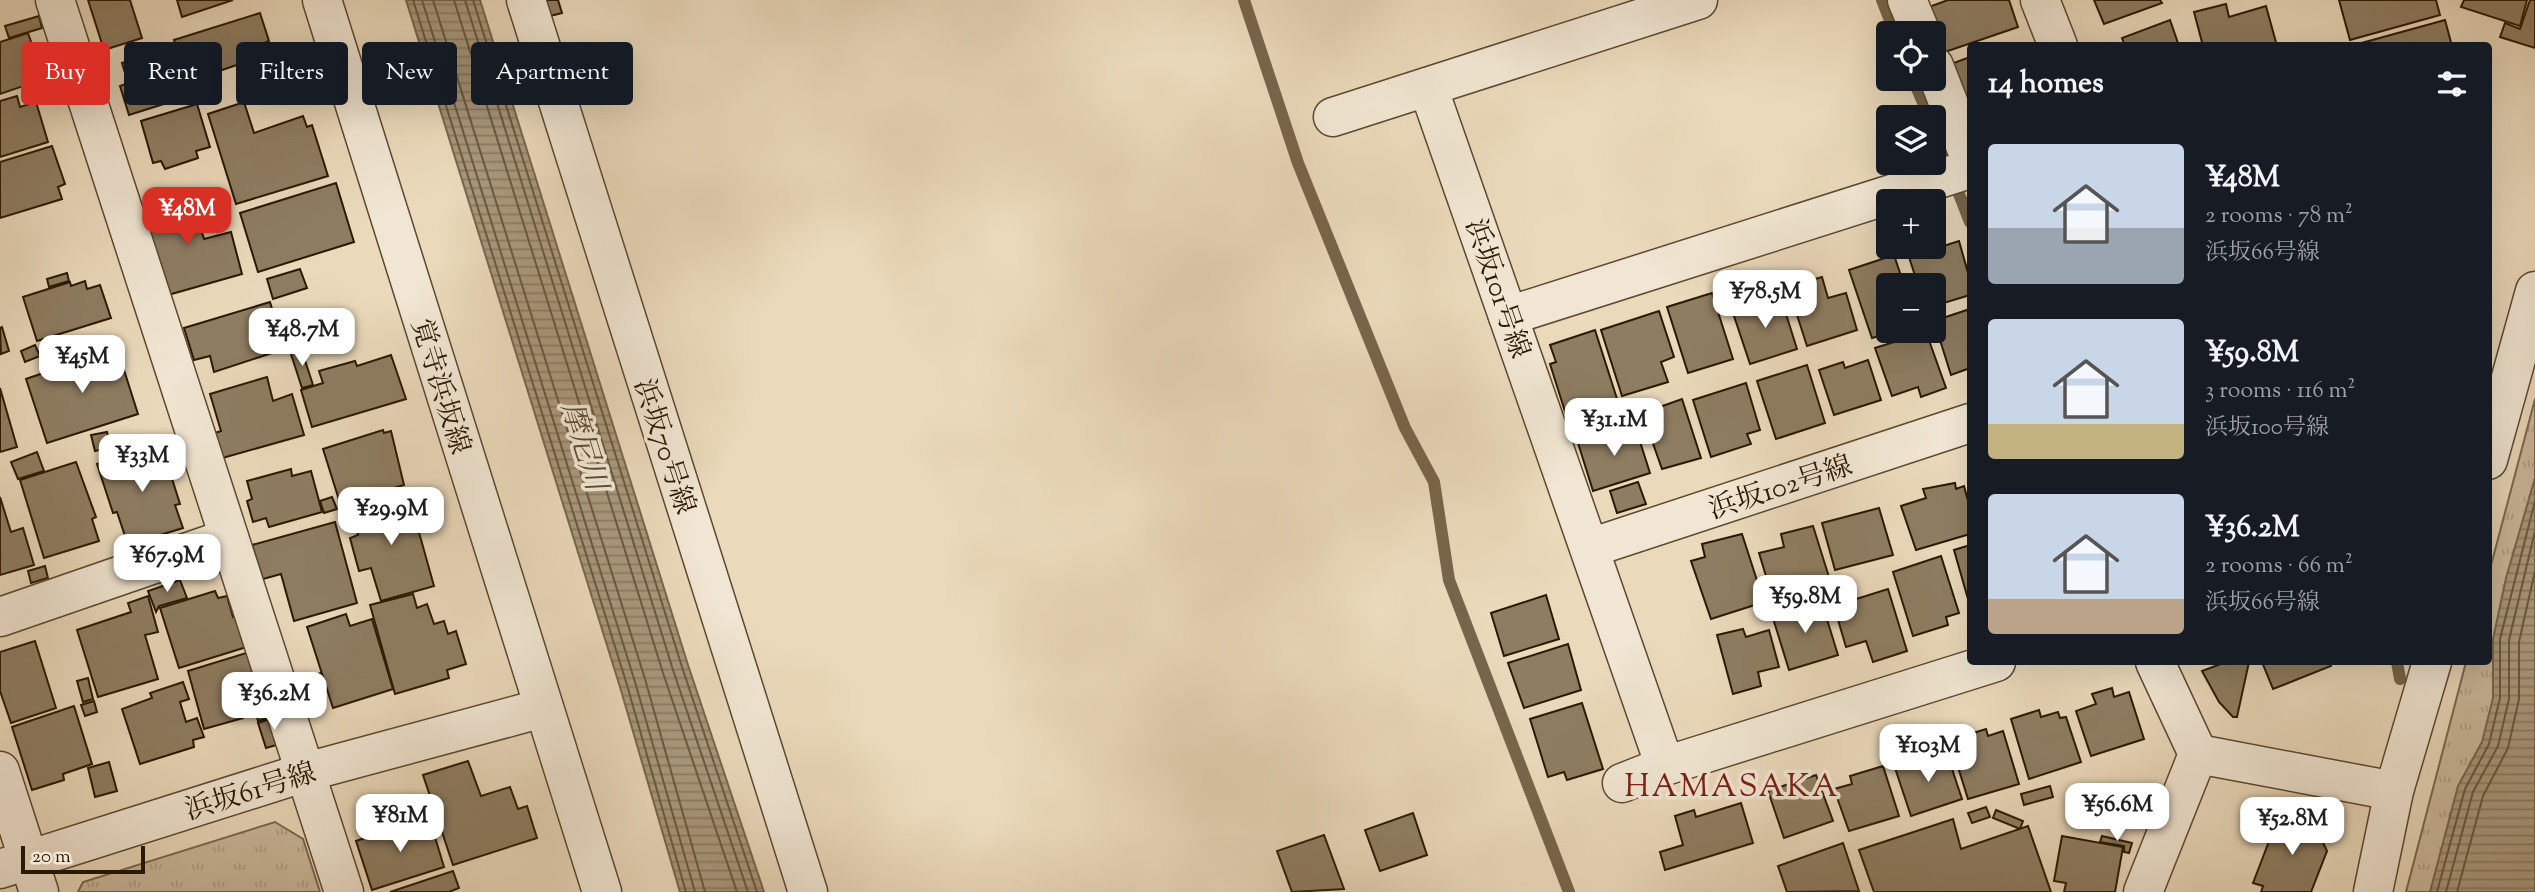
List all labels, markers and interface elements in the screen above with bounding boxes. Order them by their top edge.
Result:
map controls [1876,21,1946,343]
button: locate [1876,21,1946,91]
chip: Buy [21,42,110,105]
chip: Rent [124,42,222,105]
chip: Filters [236,42,348,105]
chip: New [362,42,457,105]
chip: Apartment [471,42,633,105]
text: 14 homes [1988,63,2104,106]
icon: filters [2433,65,2471,103]
button: layers [1876,105,1946,175]
text: ¥48M [2205,157,2280,200]
icon: home [2044,172,2128,256]
pin: ¥48M [146,188,228,247]
button: + [1876,189,1946,259]
text: ¥48M [158,193,216,226]
text: 2 rooms · 78 m² [2205,200,2353,233]
street label: 浜坂101号線 [1454,214,1539,364]
text: 浜坂66号線 [2205,237,2320,270]
pin: ¥78.5M [1708,270,1822,330]
button: − [1876,273,1946,343]
text: ¥78.5M [1729,276,1801,309]
pin: ¥48.7M [245,308,359,368]
text: ¥48.7M [265,314,339,347]
street label: 覚寺浜坂線 [400,314,479,460]
text: ¥59.8M [2205,332,2299,375]
pin: ¥45M [41,336,123,395]
text: ¥45M [55,341,109,374]
icon: home [2044,347,2128,431]
street label: 浜坂70号線 [622,374,704,520]
text: 3 rooms · 116 m² [2205,375,2355,408]
water label: 摩尼川 [549,397,617,499]
pin: ¥31.1M [1557,398,1671,458]
text: ¥31.1M [1581,404,1647,437]
text: 浜坂100号線 [2205,412,2329,445]
pin: ¥33M [101,434,183,494]
text: ¥33M [115,440,169,473]
street label: 浜坂102号線 [1704,447,1858,531]
pin: ¥29.9M [334,488,448,547]
text: ¥29.9M [354,493,428,526]
text: ¥36.2M [2205,507,2300,550]
icon: home [2044,522,2128,606]
pin: ¥67.9M [110,534,224,594]
text: ¥67.9M [130,540,204,573]
text: 2 rooms · 66 m² [2205,550,2353,583]
pin: ¥59.8M [1748,576,1862,635]
text: ¥59.8M [1769,581,1841,614]
text: 浜坂66号線 [2205,587,2320,620]
pin: ¥36.2M [217,672,331,732]
text: ¥36.2M [238,678,310,711]
pin: ¥103M [1879,724,1977,784]
text: ¥103M [1896,730,1961,763]
street label: 浜坂61号線 [180,754,321,832]
district label: HAMASAKA [1624,765,1840,811]
pin: ¥56.6M [2060,784,2174,843]
text: ¥56.6M [2081,789,2153,822]
pin: ¥81M [359,794,441,854]
pin: ¥52.8M [2235,798,2349,857]
text: ¥81M [372,800,428,833]
text: ¥52.8M [2256,803,2328,836]
scale bar [21,843,145,875]
text: 20 m [32,844,71,871]

